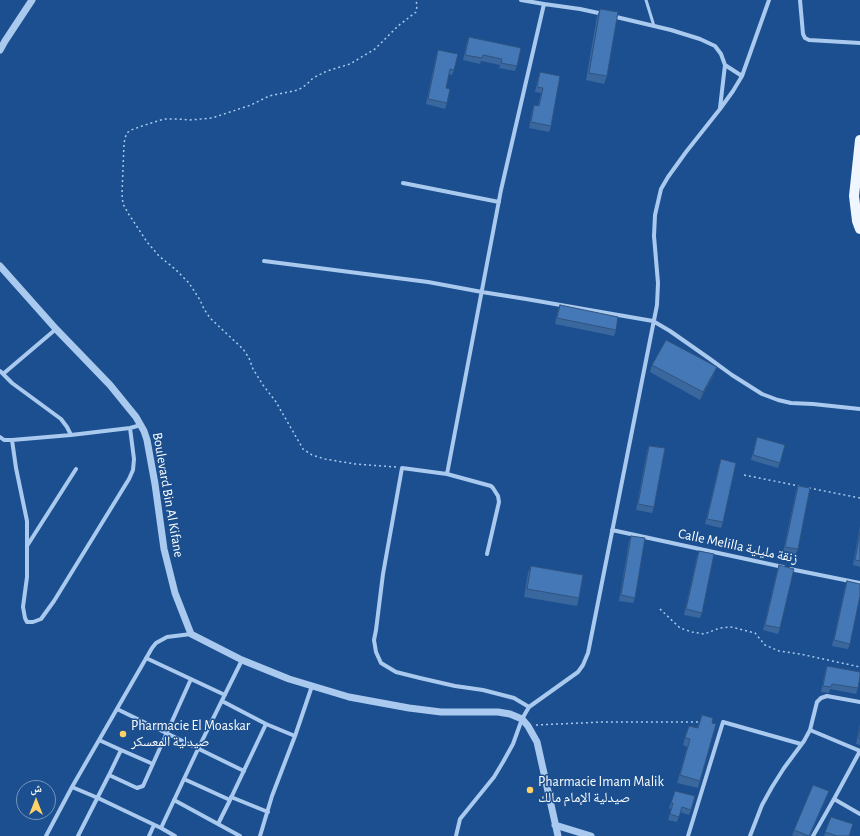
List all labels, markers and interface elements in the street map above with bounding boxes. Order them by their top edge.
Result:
street label: Boulevard Bin Al Kifane [149,431,187,559]
street label: Calle Melilla زنقة مليلية [677,525,799,567]
place label: Pharmacie El Moaskar صيدلية المعسكر [131,718,250,750]
marker: Pharmacie El Moaskar صيدلية المعسكر [118,729,128,739]
place label: Pharmacie Imam Malik صيدلية الإمام مالك [538,774,664,806]
north arrow [16,780,56,820]
text: ش [30,783,42,794]
marker: Pharmacie Imam Malik صيدلية الإمام مالك [525,785,535,795]

